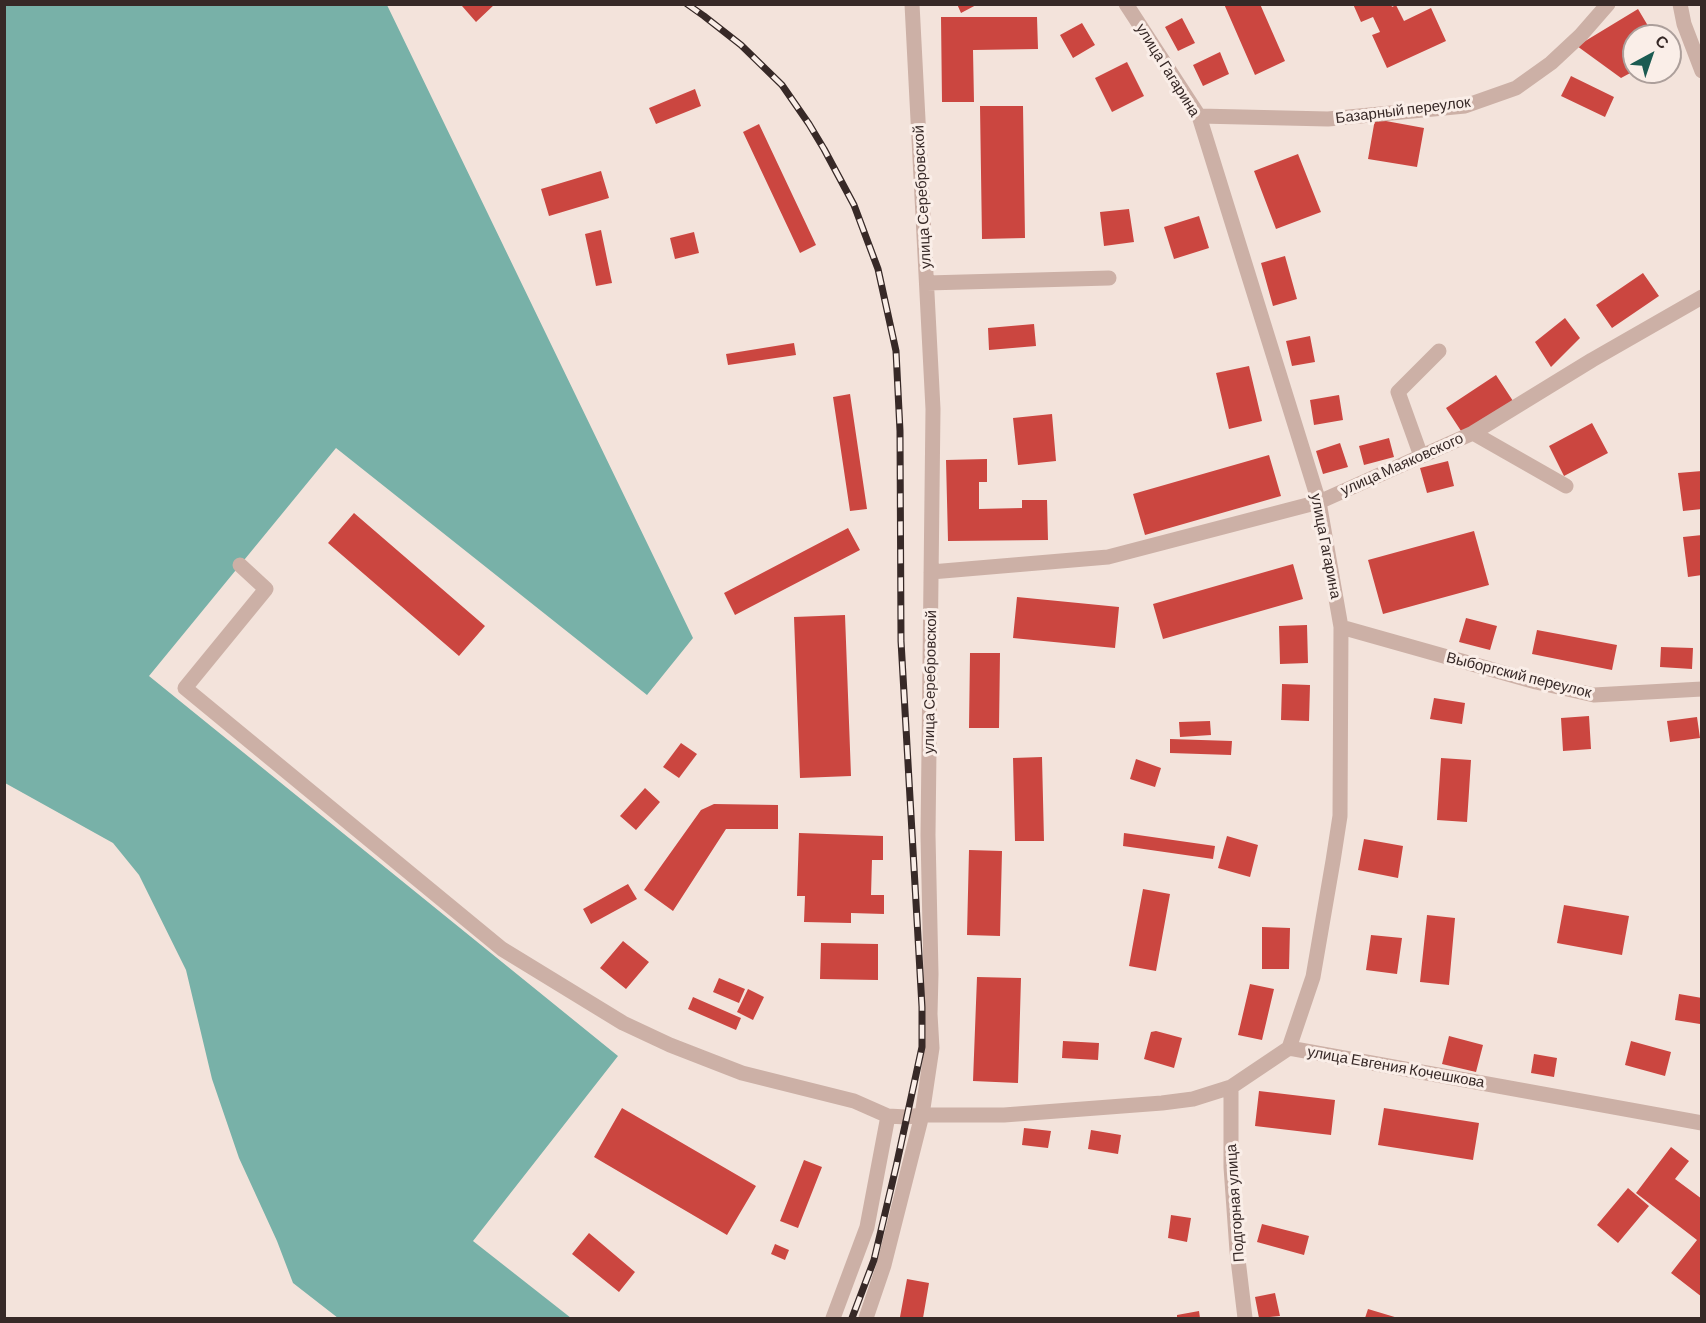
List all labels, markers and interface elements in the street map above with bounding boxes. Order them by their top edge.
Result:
street label: улица Гагарина [1132,20,1204,120]
north arrow [1622,24,1682,84]
text: С [1652,30,1673,52]
street label: Базарный переулок [1334,93,1472,127]
street label: улица Серебровской [909,125,935,269]
street label: улица Маяковского [1338,429,1466,499]
street label: улица Гагарина [1307,492,1345,600]
street label: улица Серебровской [920,610,940,754]
street label: Выборгский переулок [1445,648,1593,702]
street label: улица Евгения Кочешкова [1306,1043,1486,1091]
street label: Подгорная улица [1222,1143,1248,1263]

